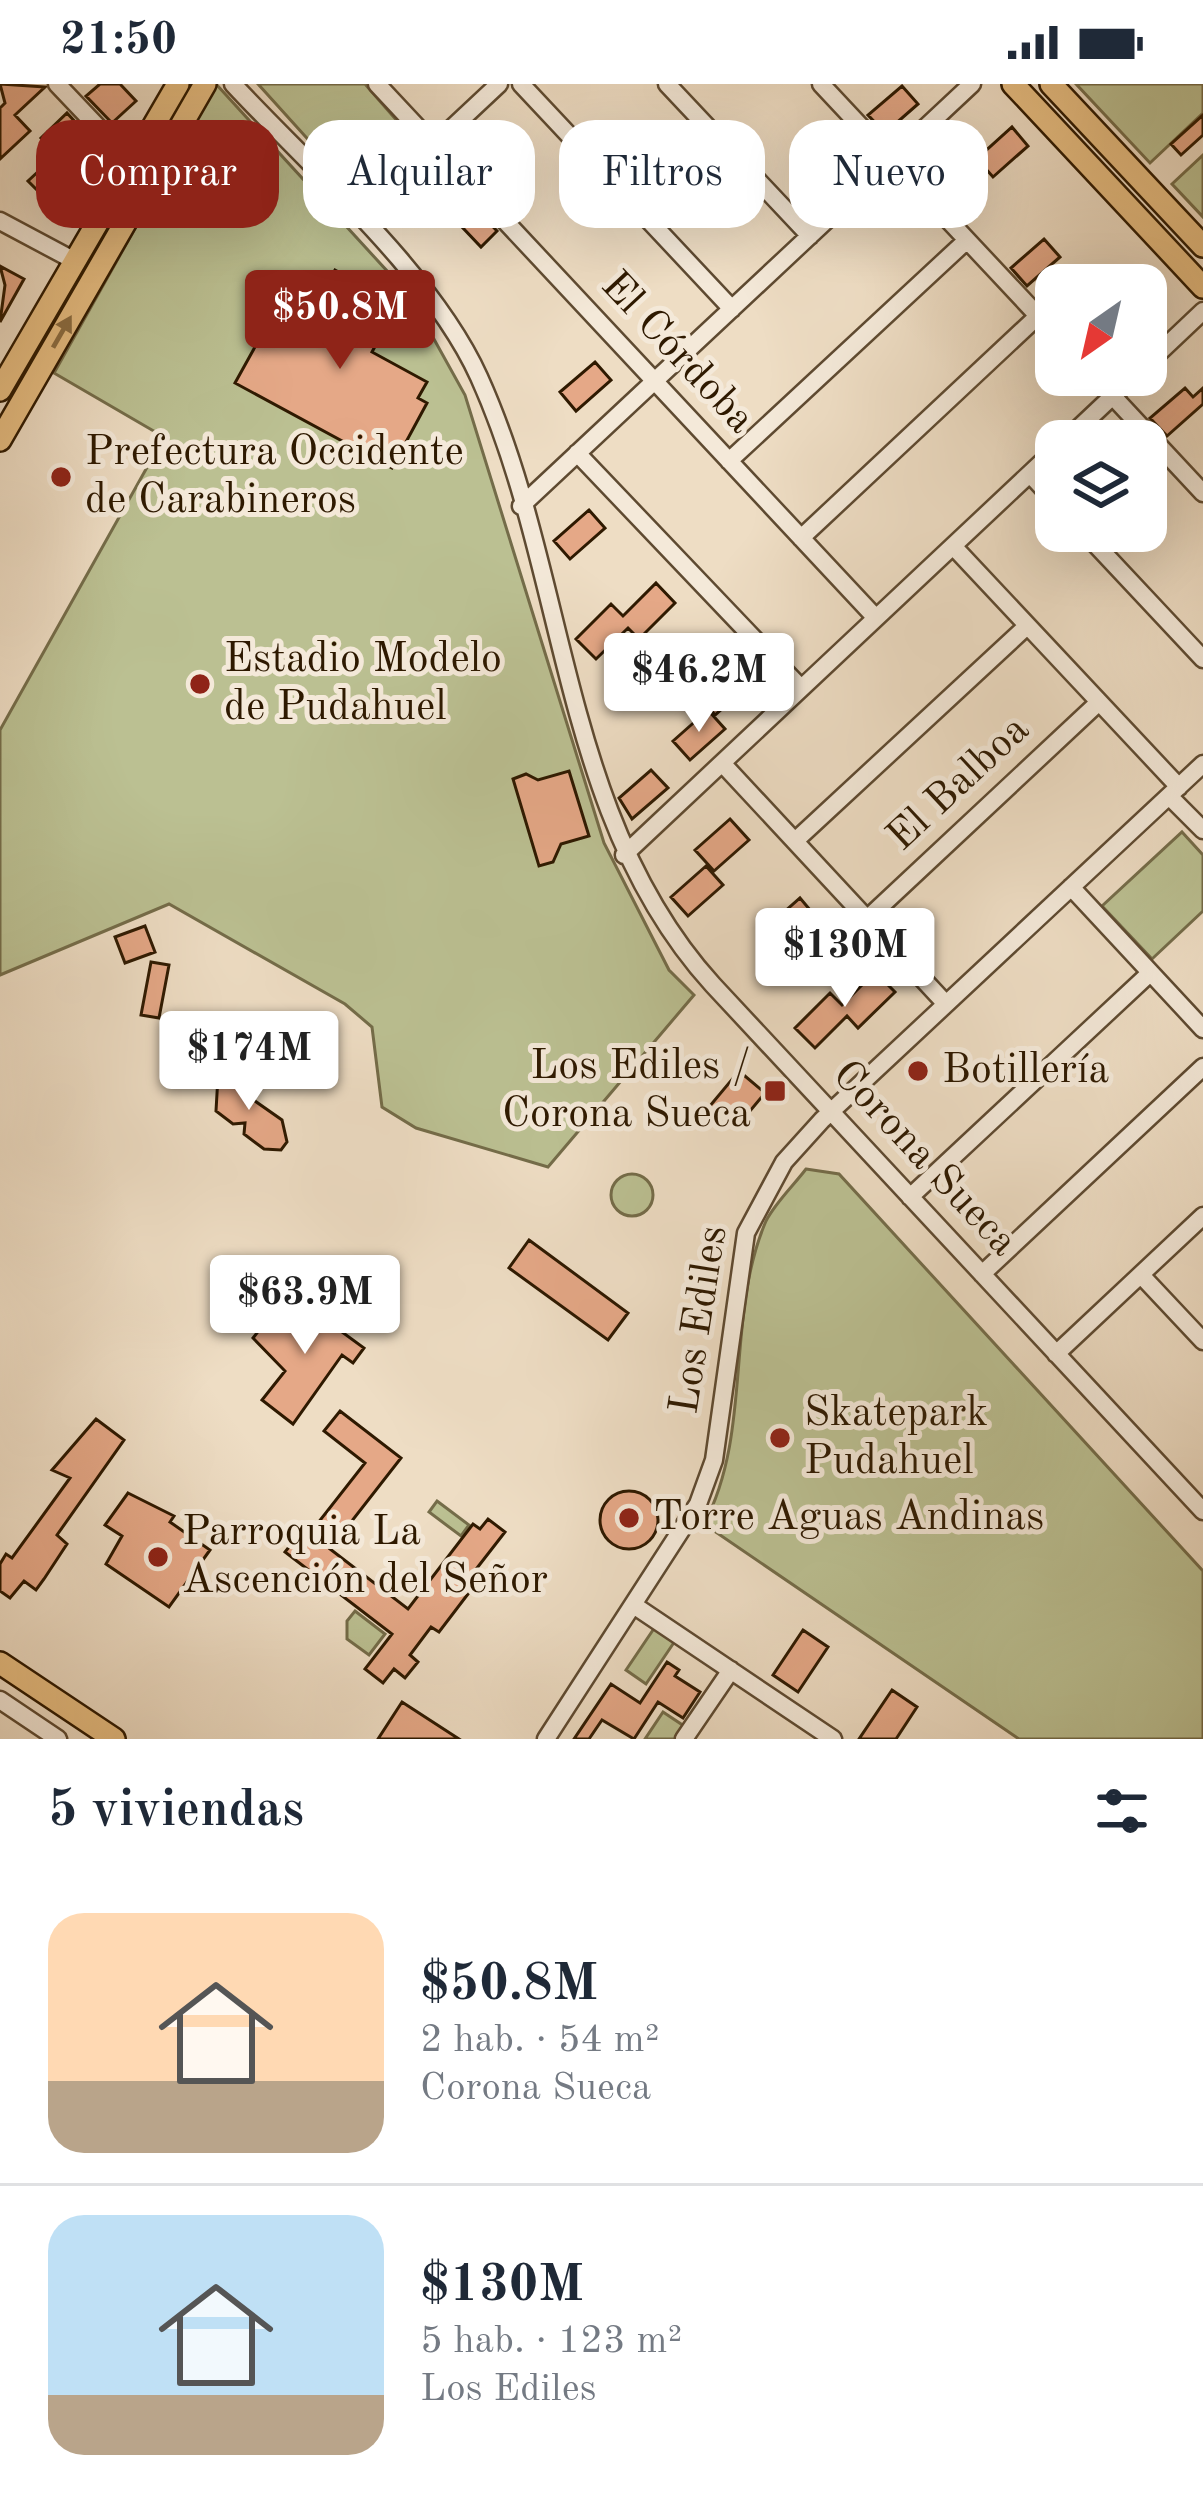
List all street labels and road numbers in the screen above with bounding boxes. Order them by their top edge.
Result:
street label: El Córdoba [592,264,762,442]
street label: El Balboa [880,709,1038,859]
street label: Corona Sueca [824,1054,1024,1264]
street label: Los Ediles [664,1223,736,1417]

